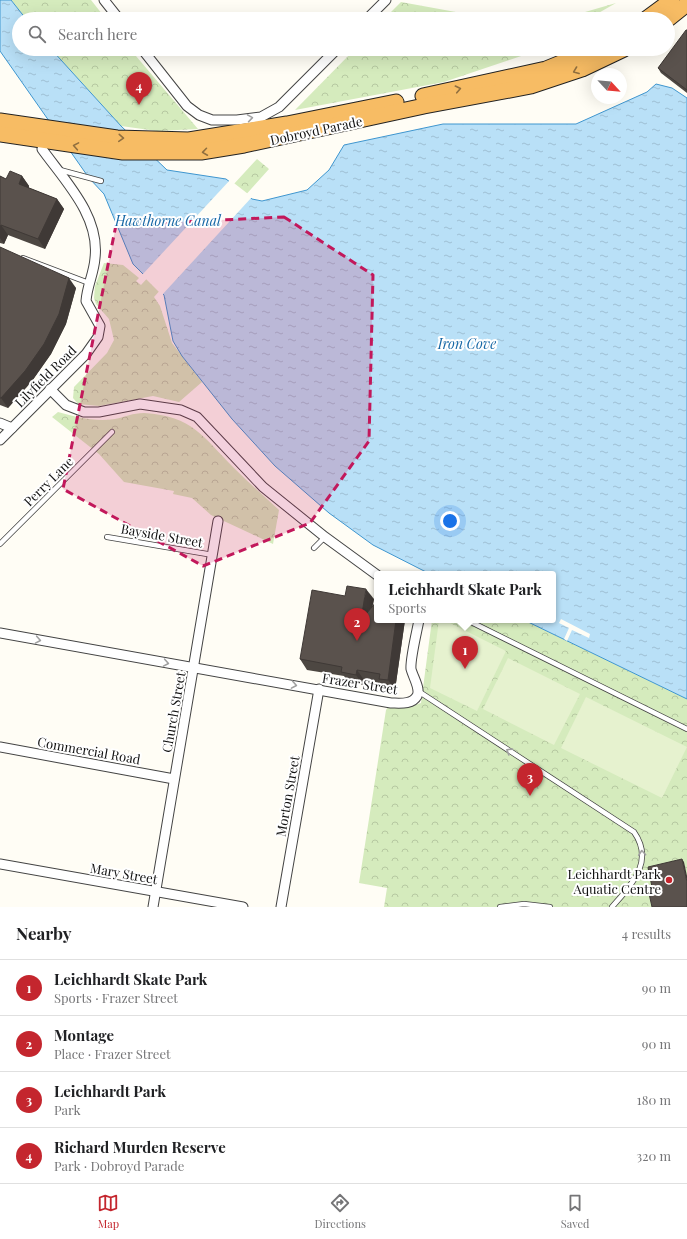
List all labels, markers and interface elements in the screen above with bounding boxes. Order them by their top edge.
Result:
search box [12,12,675,56]
icon: search [26,23,48,45]
text: Search here [58,24,137,44]
one-way arrow [573,67,580,75]
north arrow [591,68,627,104]
pin: 4 [126,72,152,105]
one-way arrow [455,85,461,93]
street label: Dobroyd Parade [268,112,364,148]
one-way arrow [247,114,253,123]
one-way arrow [118,133,124,142]
one-way arrow [73,142,79,151]
one-way arrow [202,147,208,156]
water label: Hawthorne Canal [114,211,222,230]
water label: Iron Cove [437,334,496,353]
street label: Lilyfield Road [11,341,80,410]
street label: Perry Lane [20,452,77,509]
your location [440,511,460,531]
street label: Bayside Street [120,519,205,551]
popup [374,571,556,623]
text: Leichhardt Skate Park [388,579,542,599]
text: Sports [388,599,426,616]
pin: 2 [344,608,370,641]
one-way arrow [35,635,42,644]
pin: 1 [452,636,478,669]
one-way arrow [163,658,170,666]
street label: Frazer Street [321,669,399,697]
street label: Church Street [158,670,189,754]
one-way arrow [291,680,298,689]
street label: Commercial Road [36,733,142,768]
one-way arrow [506,748,513,756]
street label: Morton Street [272,754,303,838]
pin: 3 [517,763,543,796]
one-way arrow [637,850,646,856]
street label: Mary Street [89,859,159,887]
place label: Leichhardt Park Aquatic Centre [568,865,662,897]
marker: Leichhardt Park Aquatic Centre [664,875,674,885]
text: Nearby [16,922,71,944]
text: 4 results [622,925,671,942]
text: Leichhardt Skate Park [54,969,207,989]
text: 1 [27,979,31,996]
text: 90 m [642,979,671,996]
text: Sports · Frazer Street [54,989,178,1006]
text: Montage [54,1025,114,1045]
text: 2 [26,1035,32,1052]
text: 90 m [642,1035,671,1052]
text: Place · Frazer Street [54,1045,171,1062]
text: Leichhardt Park [54,1081,166,1101]
text: 3 [26,1091,32,1108]
text: 180 m [637,1091,671,1108]
text: Park [54,1101,81,1118]
text: Richard Murden Reserve [54,1137,226,1157]
text: 4 [26,1147,32,1164]
text: 320 m [636,1147,671,1164]
text: Park · Dobroyd Parade [54,1157,184,1174]
tab: Map [97,1192,119,1231]
tab: Directions [314,1192,366,1231]
tab: Saved [561,1192,589,1231]

